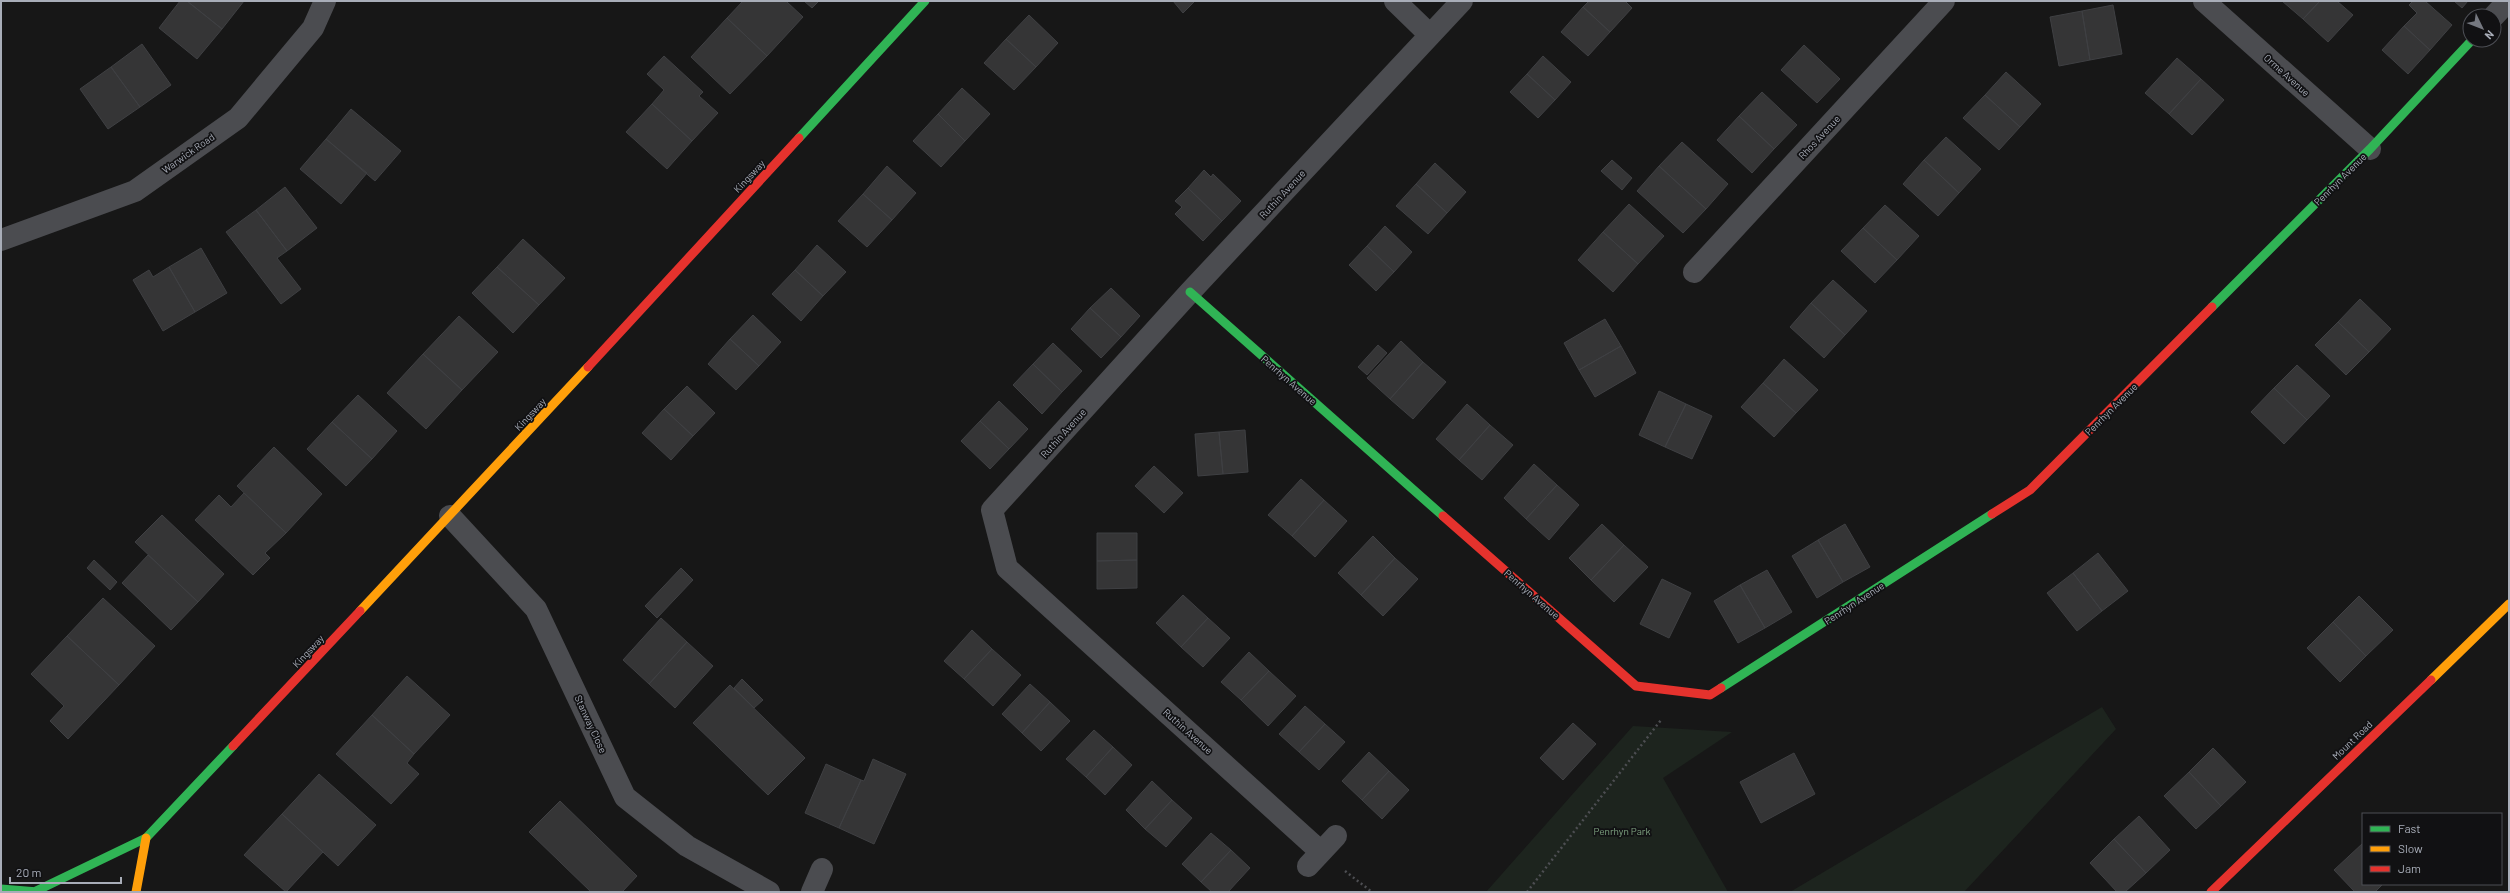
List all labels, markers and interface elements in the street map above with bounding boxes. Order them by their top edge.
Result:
north arrow [2462,8,2502,48]
text: N [2482,28,2497,42]
street label: Orme Avenue [2262,51,2312,99]
street label: Rhos Avenue [1796,113,1842,161]
street label: Warwick Road [159,130,217,176]
street label: Penrhyn Avenue [2311,150,2369,208]
street label: Kingsway [731,157,767,195]
street label: Ruthin Avenue [1256,167,1308,221]
street label: Penrhyn Avenue [1259,353,1319,407]
street label: Penrhyn Avenue [2082,380,2140,438]
street label: Kingsway [512,395,548,433]
street label: Ruthin Avenue [1038,406,1088,460]
street label: Penrhyn Avenue [1502,567,1562,621]
street label: Penrhyn Avenue [1822,579,1886,627]
street label: Kingsway [290,632,326,670]
street label: Stanway Close [572,693,610,755]
street label: Ruthin Avenue [1161,706,1215,756]
street label: Mount Road [2329,718,2375,762]
legend [2362,813,2502,885]
text: Fast [2398,821,2421,835]
park label: Penrhyn Park [1593,825,1651,837]
text: Slow [2398,841,2423,855]
scale bar [10,859,121,885]
text: Jam [2398,861,2421,875]
text: 20 m [16,865,42,879]

